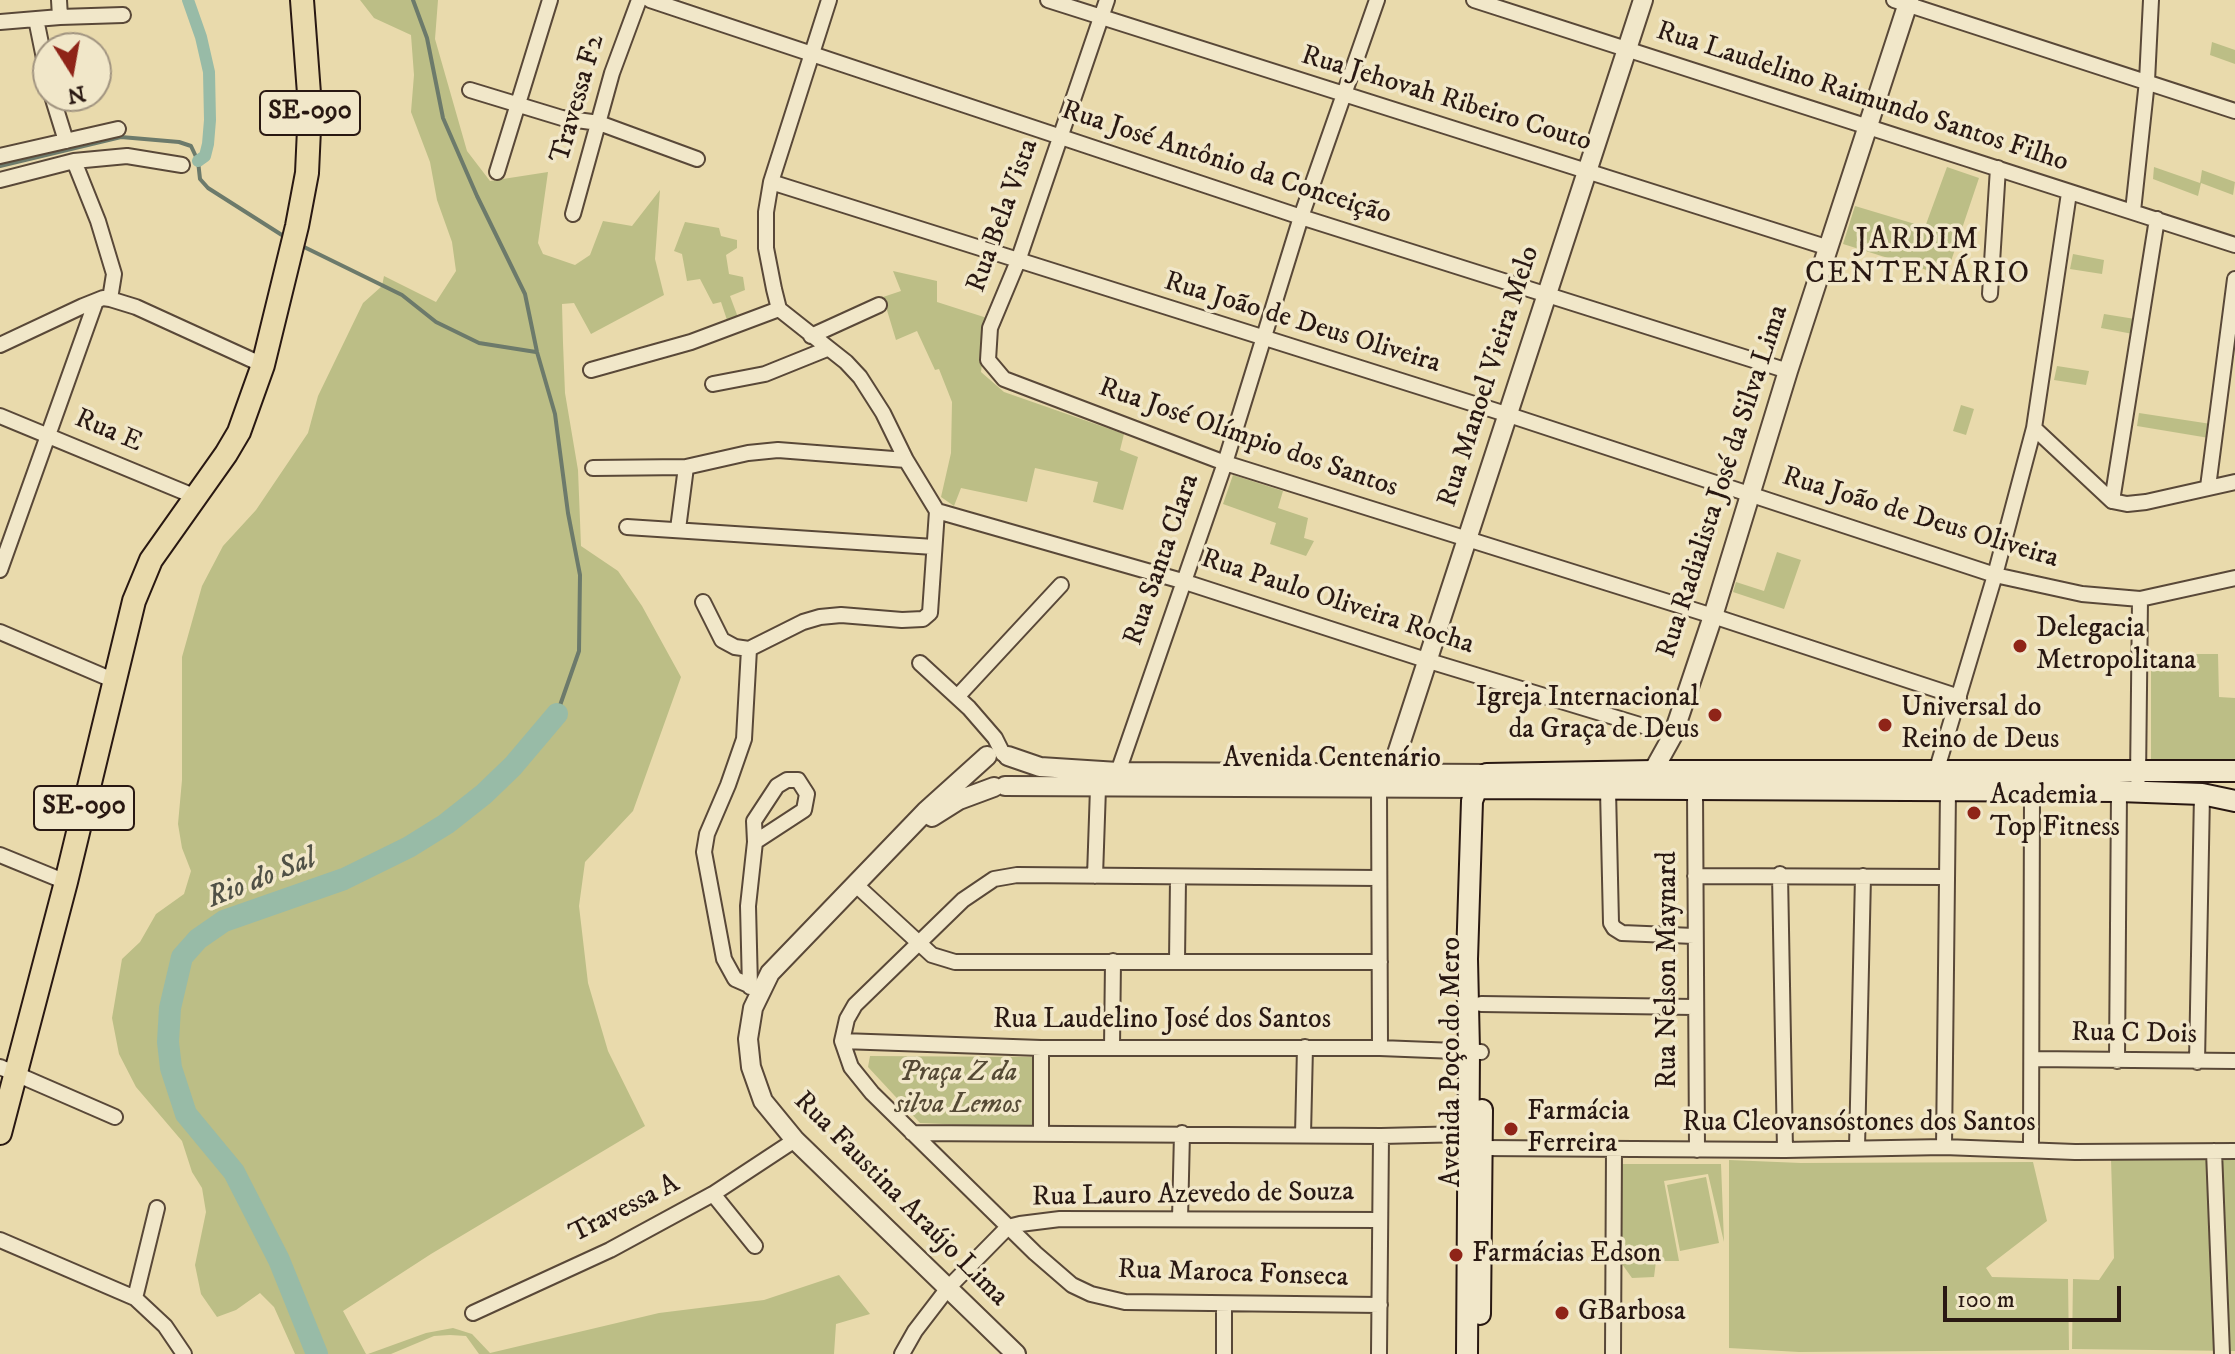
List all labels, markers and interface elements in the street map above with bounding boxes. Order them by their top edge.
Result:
street label: Rua Laudelino Raimundo Santos Filho [1652,15,2072,181]
street label: Travessa F2 [545,31,613,167]
north arrow [32,32,112,112]
street label: Rua Jehovah Ribeiro Couto [1297,40,1595,160]
text: N [65,79,88,109]
road number: SE-090 [260,91,360,135]
street label: Rua José Antônio da Conceição [1057,95,1395,233]
street label: Rua Bela Vista [961,135,1047,297]
district label: JARDIM CENTENÁRIO [1805,224,2031,294]
street label: Rua Manoel Vieira Melo [1432,242,1548,512]
street label: Rua João de Deus Oliveira [1160,266,1444,382]
street label: Rua Radialista José da Silva Lima [1651,301,1797,663]
street label: Rua José Olímpio dos Santos [1094,372,1402,506]
street label: Rua E [69,403,147,461]
street label: Rua João de Deus Oliveira [1778,461,2062,577]
street label: Rua Santa Clara [1118,470,1208,650]
street label: Rua Paulo Oliveira Rocha [1196,543,1478,663]
place label: Delegacia Metropolitana [2036,613,2196,679]
marker: Delegacia Metropolitana [2011,637,2029,655]
place label: Igreja Internacional da Graça de Deus [1476,682,1699,748]
place label: Universal do Reino de Deus [1901,692,2059,758]
marker: Igreja Internacional da Graça de Deus [1706,706,1724,724]
marker: Universal do Reino de Deus [1876,716,1894,734]
street label: Avenida Centenário [1223,743,1441,777]
place label: Academia Top Fitness [1990,780,2120,846]
road number: SE-090 [34,786,134,830]
marker: Academia Top Fitness [1965,804,1983,822]
water label: Rio do Sal [202,842,322,918]
street label: Rua Nelson Maynard [1652,851,1686,1089]
street label: Avenida Poço do Mero [1436,937,1470,1187]
street label: Rua Laudelino José dos Santos [993,1004,1331,1038]
street label: Rua C Dois [2071,1017,2197,1053]
park label: Praça Z da silva Lemos [895,1057,1021,1123]
street label: Rua Faustina Araújo Lima [786,1086,1014,1314]
place label: Farmácia Ferreira [1527,1096,1630,1162]
street label: Rua Cleovansóstones dos Santos [1682,1107,2036,1141]
marker: Farmácia Ferreira [1502,1120,1520,1138]
street label: Travessa A [564,1168,686,1252]
street label: Rua Lauro Azevedo de Souza [1032,1176,1354,1216]
place label: Farmácias Edson [1472,1238,1661,1272]
marker: Farmácias Edson [1447,1246,1465,1264]
street label: Rua Maroca Fonseca [1117,1254,1349,1296]
scale bar [1947,1270,2125,1320]
text: 100 m [1957,1285,2015,1315]
place label: GBarbosa [1578,1296,1686,1330]
marker: GBarbosa [1553,1304,1571,1322]

